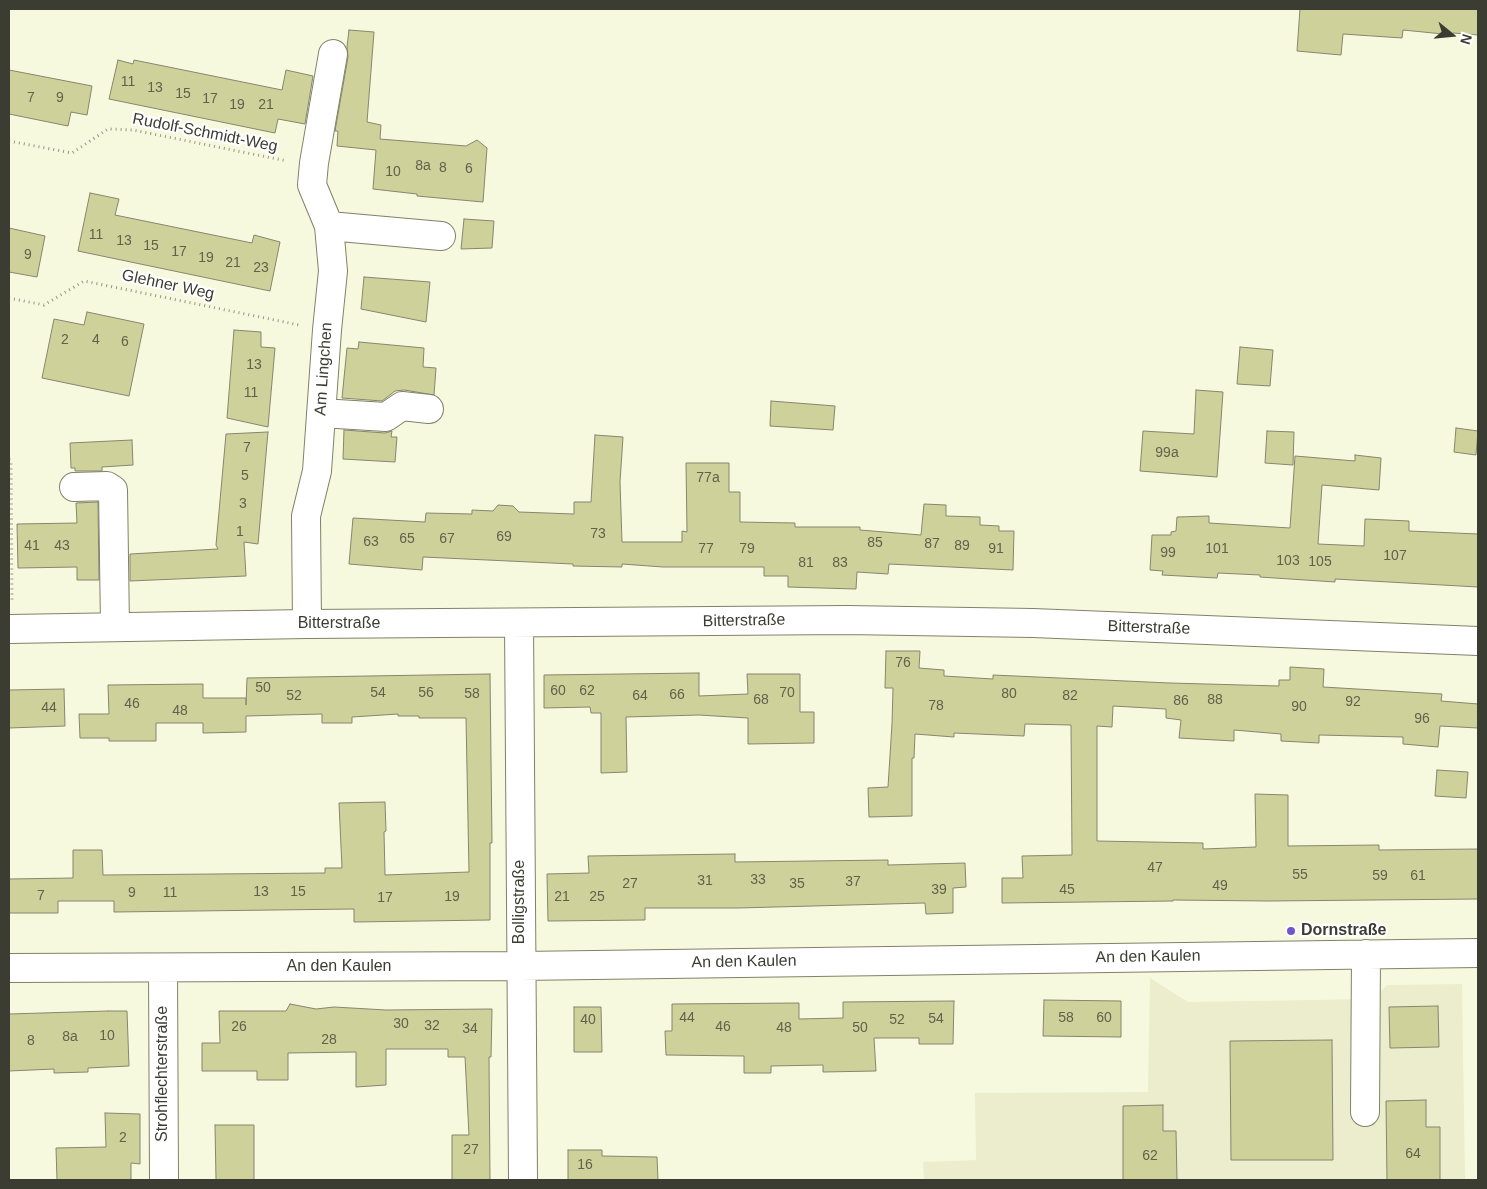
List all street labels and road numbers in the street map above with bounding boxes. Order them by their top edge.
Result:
street label: Rudolf-Schmidt-Weg [131,110,279,156]
street label: Glehner Weg [120,266,216,304]
street label: Am Lingchen [311,322,337,416]
street label: Bitterstraße [702,611,786,631]
street label: Bitterstraße [298,614,380,634]
street label: Bitterstraße [1107,617,1191,639]
street label: Bolligstraße [510,860,530,944]
street label: An den Kaulen [1095,946,1201,968]
street label: An den Kaulen [691,951,797,973]
street label: An den Kaulen [287,957,391,977]
street label: Strohflechterstraße [153,1006,173,1142]

